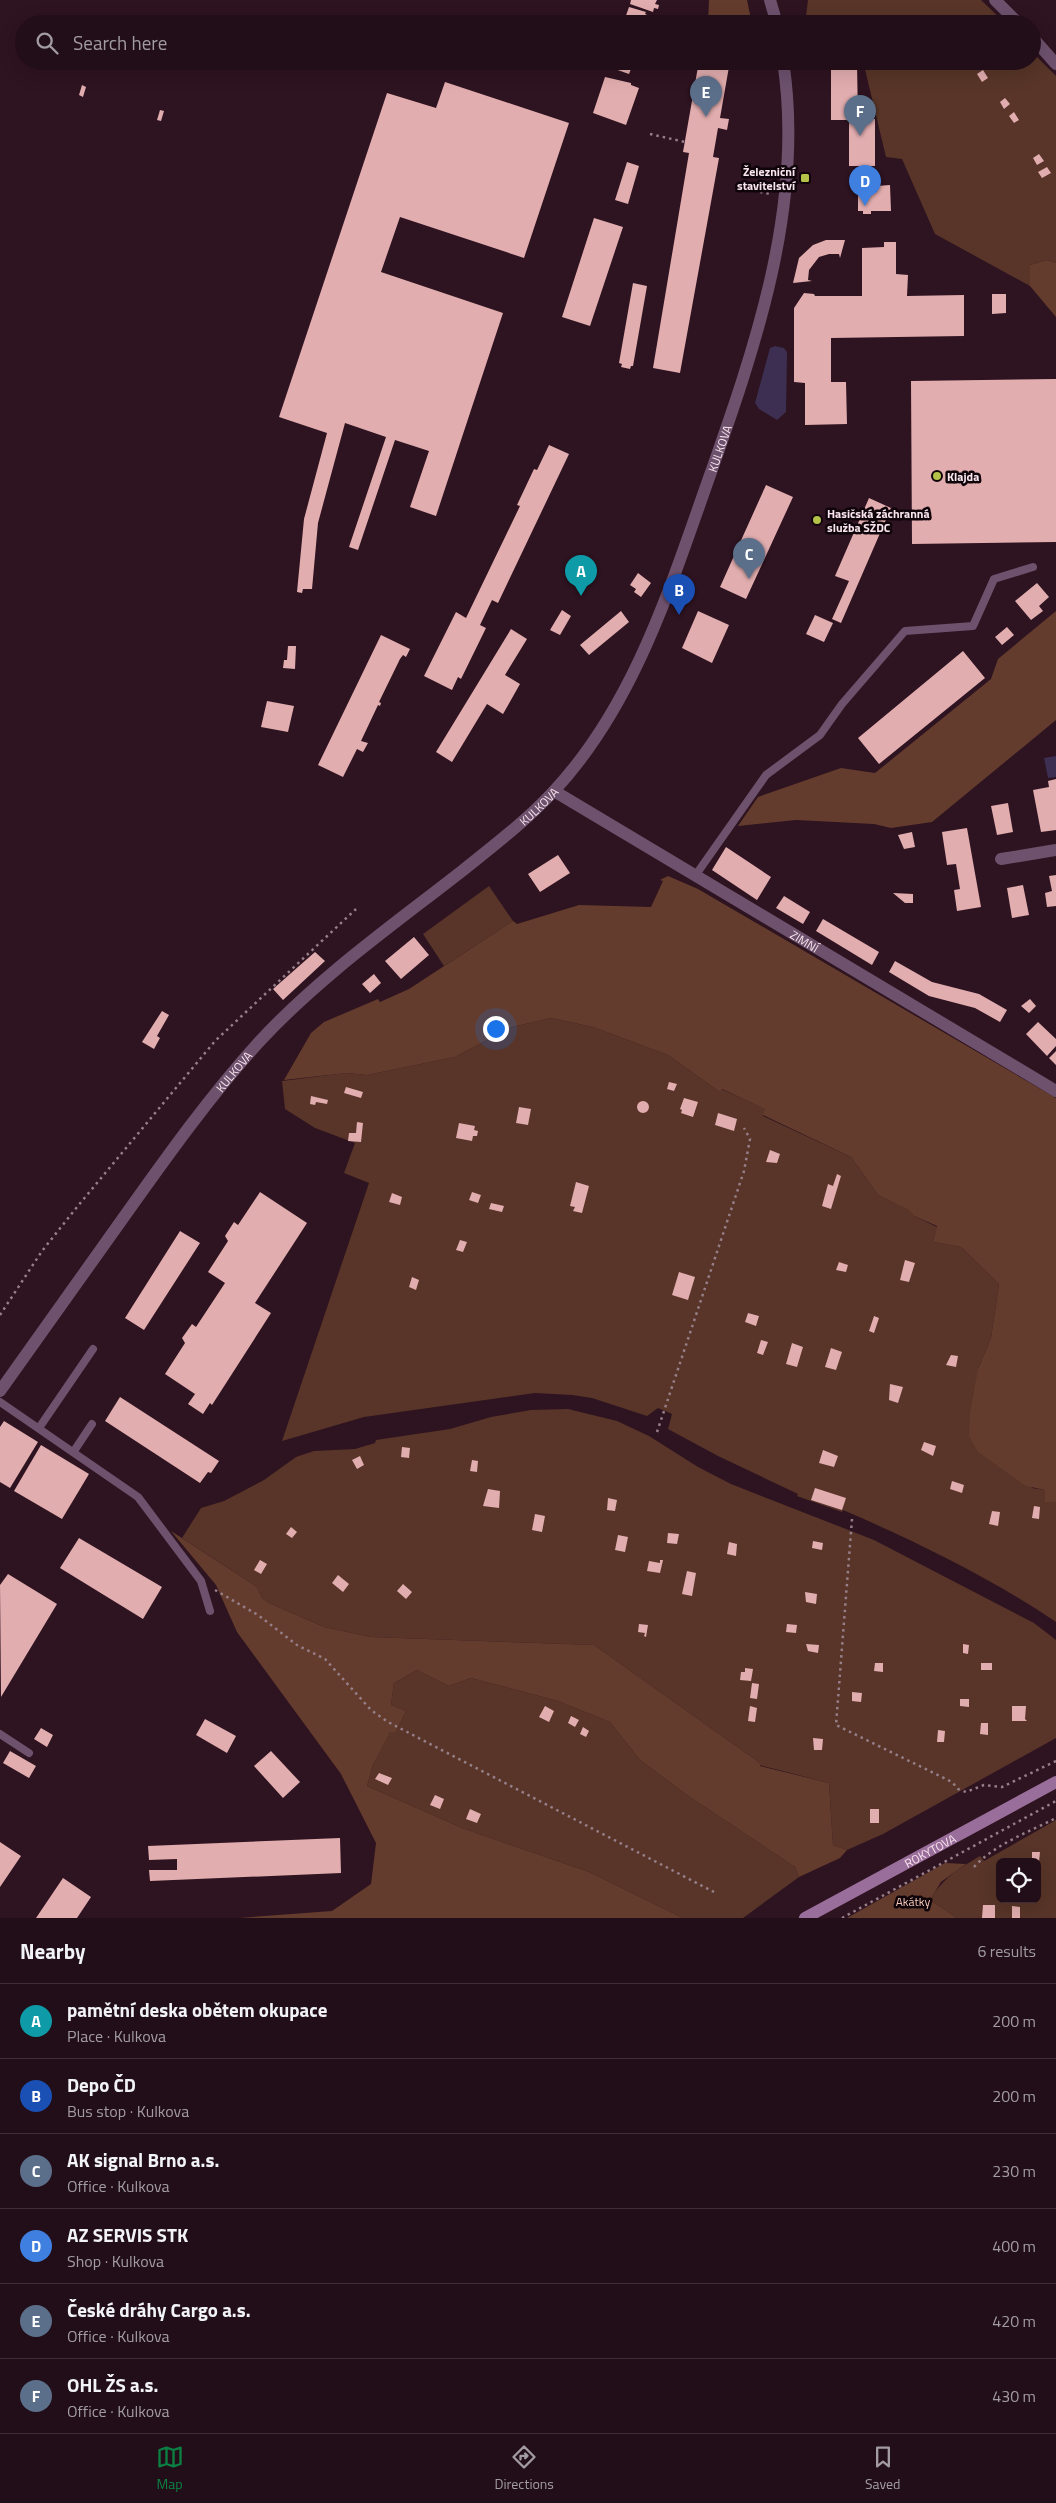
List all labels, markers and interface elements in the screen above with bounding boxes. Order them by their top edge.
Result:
search box [15,15,1041,70]
text: Search here [73,28,167,57]
icon: search [33,29,61,57]
pin: E [690,76,722,117]
pin: F [844,95,876,136]
place label: Železniční stavitelství [737,162,796,195]
pin: D [849,165,881,206]
marker: Železniční stavitelství [799,172,811,184]
street label: KULKOVA [702,422,736,474]
place label: Klajda [947,467,979,486]
marker: Klajda [931,470,943,482]
place label: Hasičská záchranná služba SŽDC [827,504,930,537]
marker: Hasičská záchranná služba SŽDC [811,514,823,526]
pin: C [733,538,765,579]
pin: A [565,555,597,596]
pin: B [663,574,695,615]
street label: KULKOVA [515,783,563,830]
street label: ZIMNÍ [787,925,824,957]
your location [483,1016,509,1042]
street label: KULKOVA [211,1047,256,1096]
street label: ROKYTOVA [901,1829,959,1872]
map controls [996,1858,1041,1903]
button: locate [996,1858,1041,1903]
park label: Akátky [896,1892,931,1911]
text: Nearby [20,1935,85,1967]
text: 6 results [977,1939,1036,1963]
text: pamětní deska obětem okupace [67,1995,327,2024]
text: A [31,2009,41,2033]
text: 200 m [992,2009,1036,2033]
text: Place · Kulkova [67,2024,166,2048]
text: Depo ČD [67,2070,136,2099]
text: B [31,2084,41,2108]
text: 200 m [992,2084,1036,2108]
text: Bus stop · Kulkova [67,2099,189,2123]
text: AK signal Brno a.s. [67,2145,219,2174]
text: C [32,2159,40,2183]
text: 230 m [992,2159,1036,2183]
text: Office · Kulkova [67,2174,170,2198]
text: AZ SERVIS STK [67,2220,188,2249]
text: D [31,2234,41,2258]
text: 400 m [992,2234,1036,2258]
text: Shop · Kulkova [67,2249,164,2273]
text: České dráhy Cargo a.s. [67,2295,251,2324]
text: E [32,2309,40,2333]
text: 420 m [992,2309,1036,2333]
text: Office · Kulkova [67,2324,170,2348]
text: OHL ŽS a.s. [67,2370,158,2399]
text: F [32,2384,40,2408]
text: 430 m [992,2384,1036,2408]
text: Office · Kulkova [67,2399,170,2423]
tab: Map [156,2443,184,2494]
tab: Directions [495,2443,554,2494]
tab: Saved [865,2443,901,2494]

